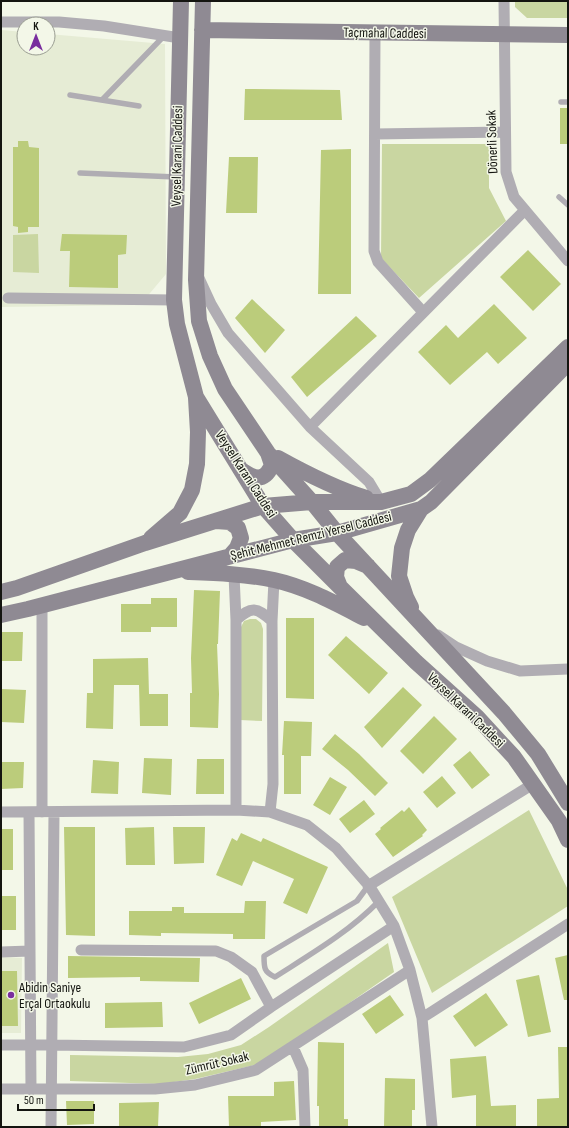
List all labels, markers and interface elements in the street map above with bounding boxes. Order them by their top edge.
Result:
north arrow [16,16,56,56]
text: K [33,20,39,33]
street label: Taçmahal Caddesi [343,24,427,42]
street label: Veysel Karani Caddesi [168,105,186,207]
street label: Dönerli Sokak [482,109,502,174]
street label: Veysel Karani Caddesi [211,427,281,521]
street label: Şehit Mehmet Remzi Yersel Caddesi [229,508,393,564]
street label: Veysel Karani Caddesi [424,669,508,751]
place label: Abidin Saniye Erçal Ortaokulu [18,979,90,1012]
marker: Abidin Saniye Erçal Ortaokulu [6,990,16,1000]
street label: Zümrüt Sokak [184,1047,251,1079]
scale bar [18,1086,94,1112]
text: 50 m [24,1093,44,1108]

